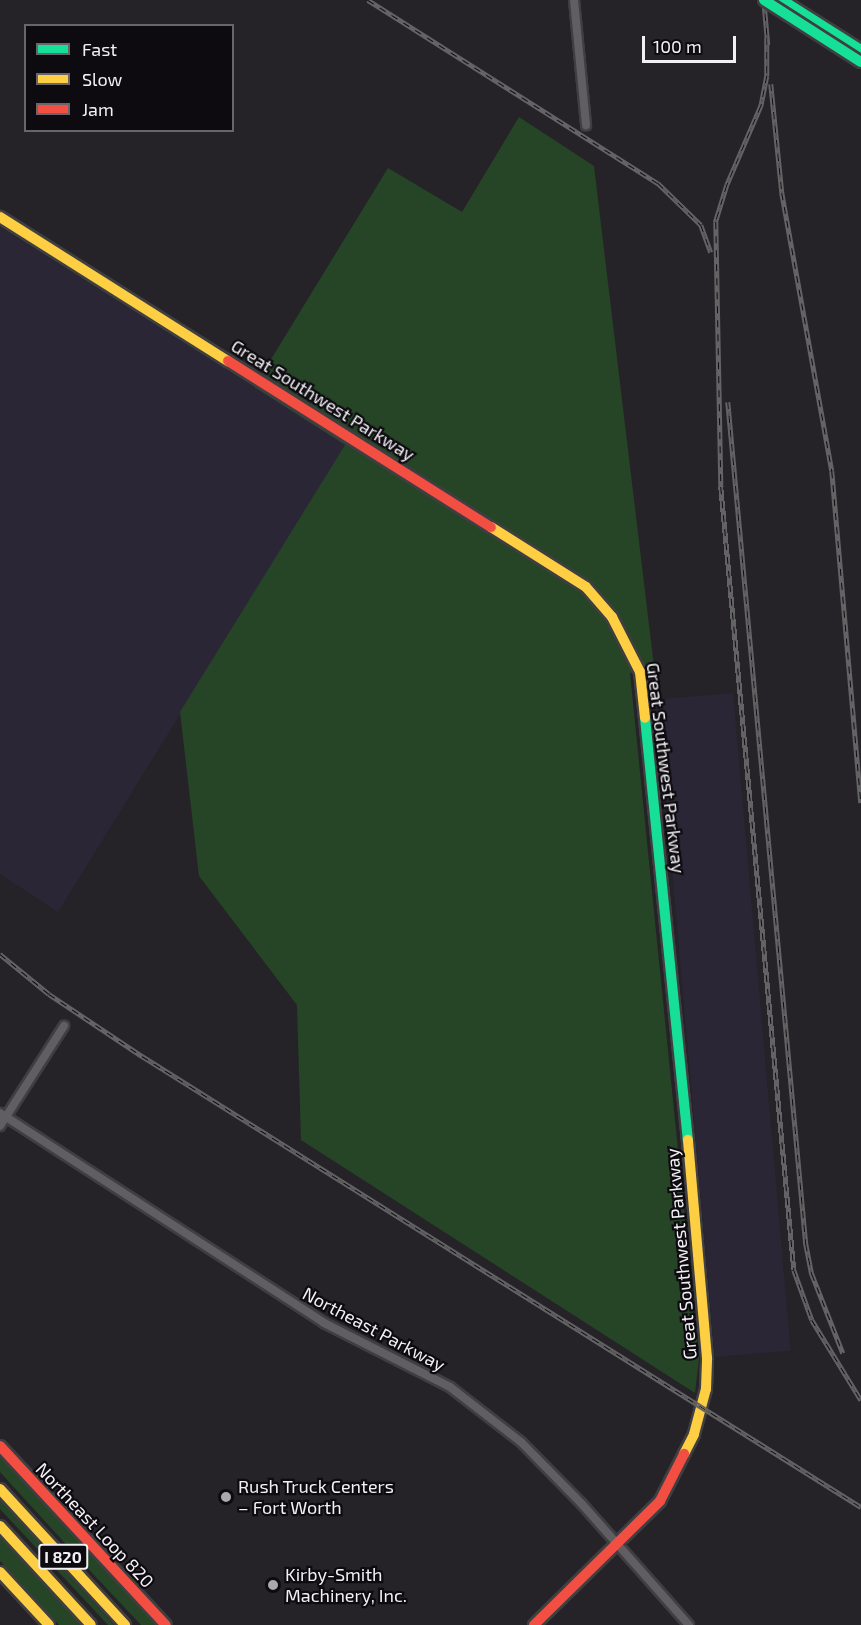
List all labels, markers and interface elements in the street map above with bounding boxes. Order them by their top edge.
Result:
legend [24,24,234,132]
scale bar [645,24,740,62]
text: 100 m [653,35,702,57]
text: Fast [82,38,117,60]
text: Slow [82,68,122,90]
text: Jam [82,98,114,120]
street label: Great Southwest Parkway [227,335,419,465]
street label: Great Southwest Parkway [642,661,690,875]
street label: Great Southwest Parkway [661,1147,701,1361]
street label: Northeast Parkway [299,1282,449,1376]
street label: Northeast Loop 820 [32,1458,158,1592]
place label: Rush Truck Centers – Fort Worth [238,1476,395,1518]
marker: Rush Truck Centers – Fort Worth [219,1490,233,1504]
road number: I 820 [38,1544,88,1570]
place label: Kirby-Smith Machinery, Inc. [285,1564,407,1606]
marker: Kirby-Smith Machinery, Inc. [266,1578,280,1592]

